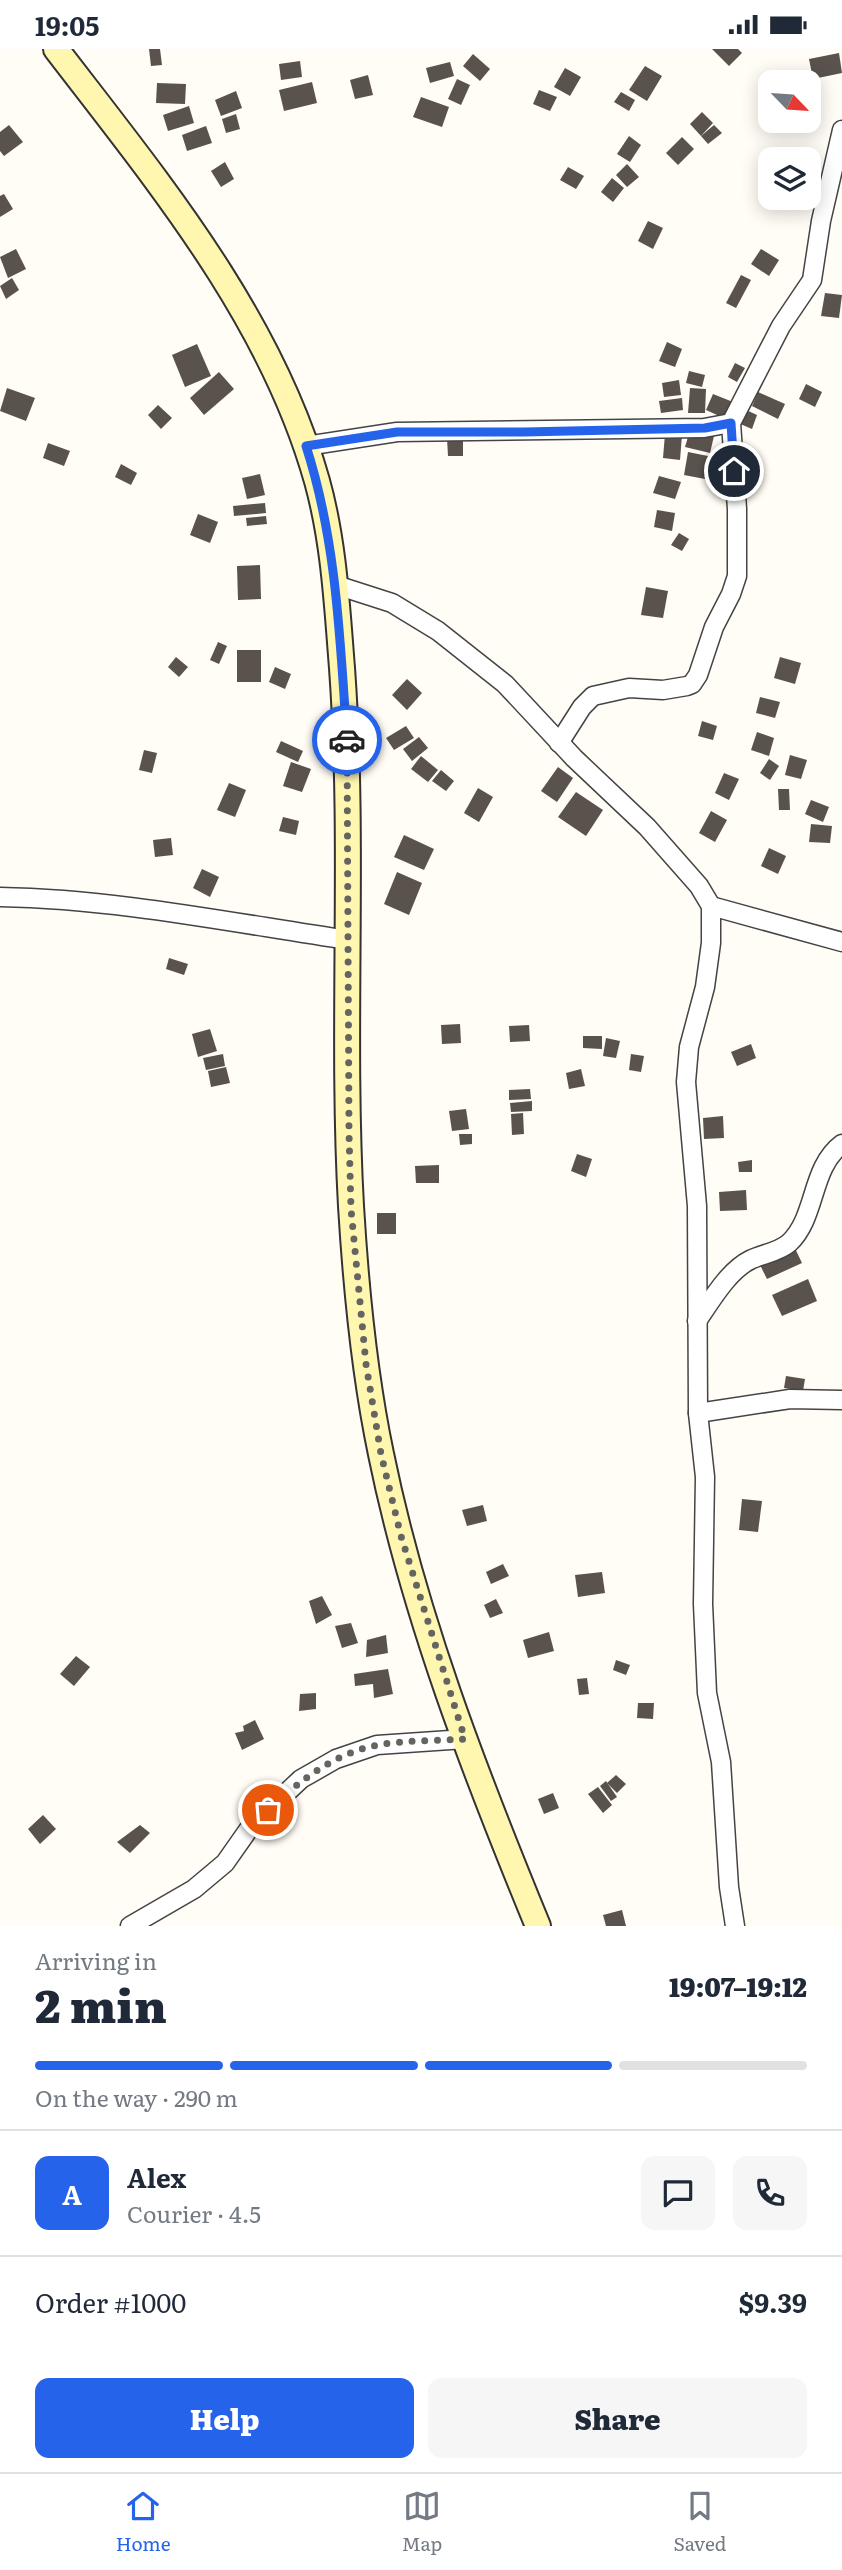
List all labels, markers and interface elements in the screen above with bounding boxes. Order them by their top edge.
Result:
text: 19:05 [35,5,99,44]
north arrow [758,70,821,133]
map controls [758,70,821,210]
button: layers [758,147,821,210]
pin [704,441,764,501]
icon: home [715,452,753,490]
courier [312,705,382,775]
icon: car [328,721,366,759]
pin [238,1780,298,1840]
icon: bag [249,1791,287,1829]
text: Arriving in [35,1943,157,1977]
text: 19:07–19:12 [669,1966,807,2005]
text: 2 min [35,1969,167,2037]
text: On the way · 290 m [35,2080,238,2114]
button: chat [641,2156,715,2230]
button: phone [733,2156,807,2230]
text: Alex [127,2157,186,2196]
text: A [62,2174,82,2213]
text: Courier · 4.5 [127,2196,261,2230]
text: Order #1000 [35,2282,186,2321]
text: $9.39 [739,2282,807,2321]
button: Help [35,2378,414,2458]
button: Share [428,2378,807,2458]
tab: Home [116,2487,171,2557]
tab: Map [402,2487,442,2557]
tab: Saved [673,2487,726,2557]

